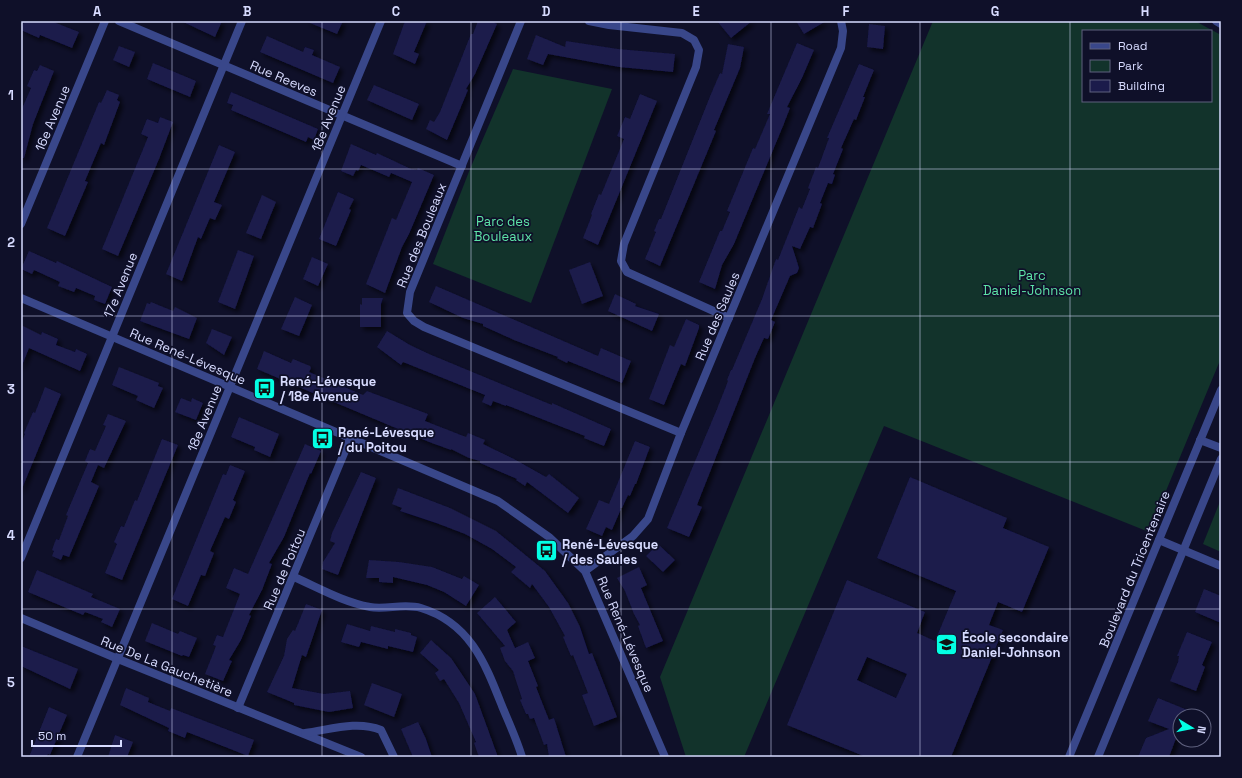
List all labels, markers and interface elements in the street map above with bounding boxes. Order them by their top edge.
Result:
text: A [93,3,102,20]
text: B [243,3,252,20]
text: C [392,3,400,20]
text: D [542,3,551,20]
text: E [692,3,700,20]
text: F [843,3,850,20]
text: G [991,3,999,20]
text: H [1141,3,1149,20]
legend [1082,30,1212,102]
text: Road [1118,38,1147,54]
street label: Rue Reeves [247,57,320,100]
text: Park [1118,58,1143,74]
text: Building [1118,78,1165,94]
street label: 18e Avenue [307,82,350,154]
street label: 16e Avenue [31,83,74,154]
text: 1 [8,87,14,104]
street label: Rue des Bouleaux [393,180,450,290]
park label: Parc des Bouleaux [474,213,533,245]
text: 2 [7,234,15,251]
street label: 17e Avenue [100,250,141,321]
park label: Parc Daniel-Johnson [983,267,1081,299]
street label: Rue des Saules [691,269,744,363]
street label: Rue René-Lévesque [127,324,248,389]
place label: René-Lévesque / 18e Avenue [279,373,376,405]
bus stop icon: René-Lévesque / 18e Avenue [251,375,277,401]
text: 3 [7,381,15,398]
street label: 18e Avenue [183,382,226,454]
place label: René-Lévesque / du Poitou [337,424,434,456]
bus stop icon: René-Lévesque / du Poitou [310,426,336,452]
street label: Boulevard du Tricentenaire [1095,488,1174,650]
street label: Rue de Poitou [260,526,309,613]
text: 4 [7,527,15,544]
place label: René-Lévesque / des Saules [561,536,658,568]
bus stop icon: René-Lévesque / des Saules [533,538,559,564]
street label: Rue René-Lévesque [593,574,658,695]
place label: École secondaire Daniel-Johnson [962,629,1069,661]
school or university icon: École secondaire Daniel-Johnson [934,631,960,657]
street label: Rue De La Gauchetière [98,632,235,701]
text: 5 [7,674,15,691]
north arrow [1172,708,1212,748]
scale bar [32,722,121,748]
text: N [1194,725,1209,735]
text: 50 m [38,728,66,744]

